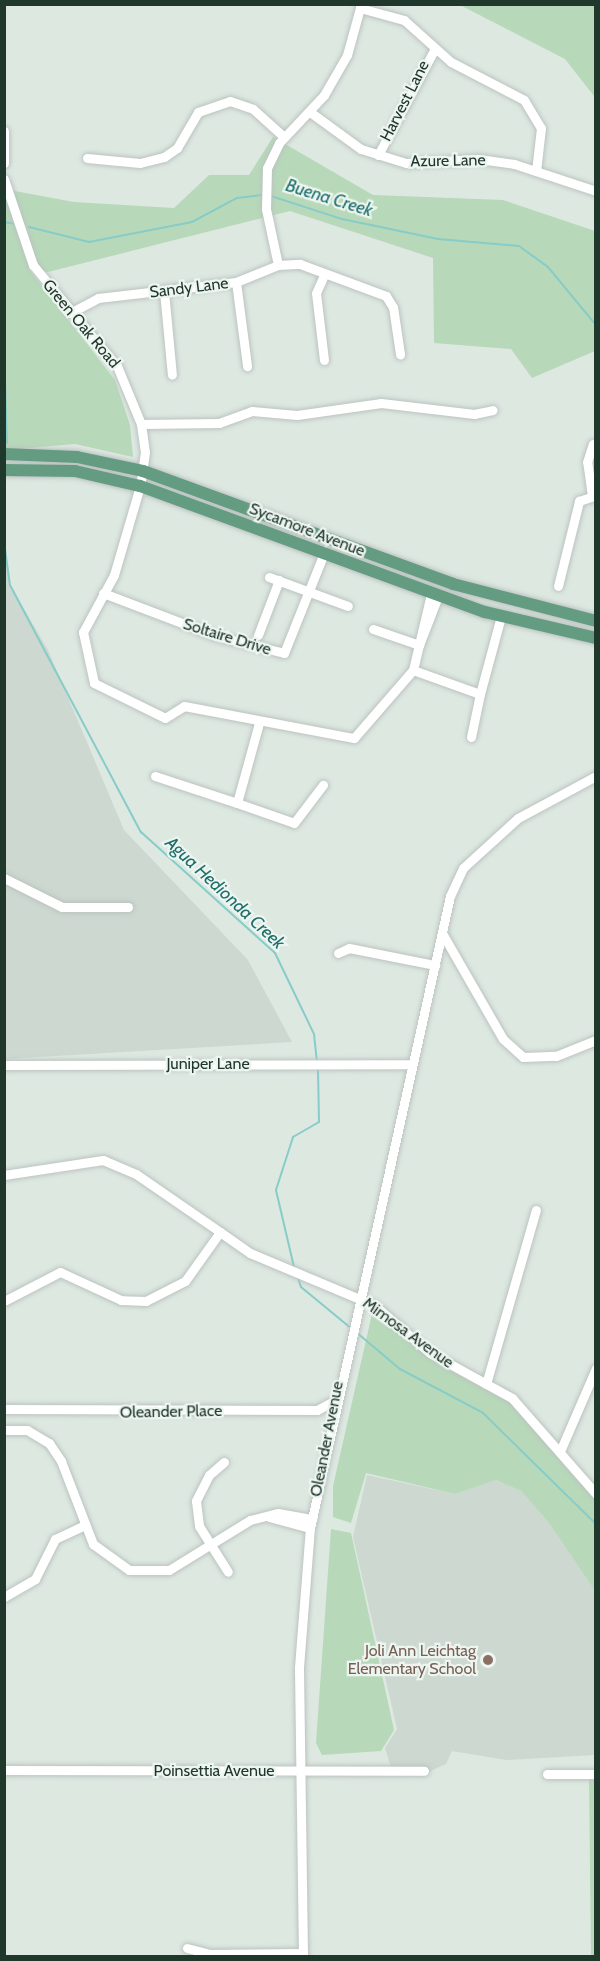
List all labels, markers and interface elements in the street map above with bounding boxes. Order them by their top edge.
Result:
street label: Harvest Lane [376,57,434,145]
street label: Azure Lane [410,151,486,171]
water label: Buena Creek [283,175,375,221]
street label: Sandy Lane [148,274,230,302]
street label: Green Oak Road [38,276,124,372]
street label: Sycamore Avenue [247,499,367,561]
street label: Soltaire Drive [181,615,273,659]
water label: Agua Hedionda Creek [161,832,289,954]
street label: Juniper Lane [166,1054,250,1074]
street label: Mimosa Avenue [359,1294,457,1372]
street label: Oleander Avenue [306,1380,348,1498]
street label: Oleander Place [120,1402,222,1422]
place label: Joli Ann Leichtag Elementary School [348,1641,476,1679]
marker: Joli Ann Leichtag Elementary School [481,1653,495,1667]
street label: Poinsettia Avenue [153,1761,275,1781]

